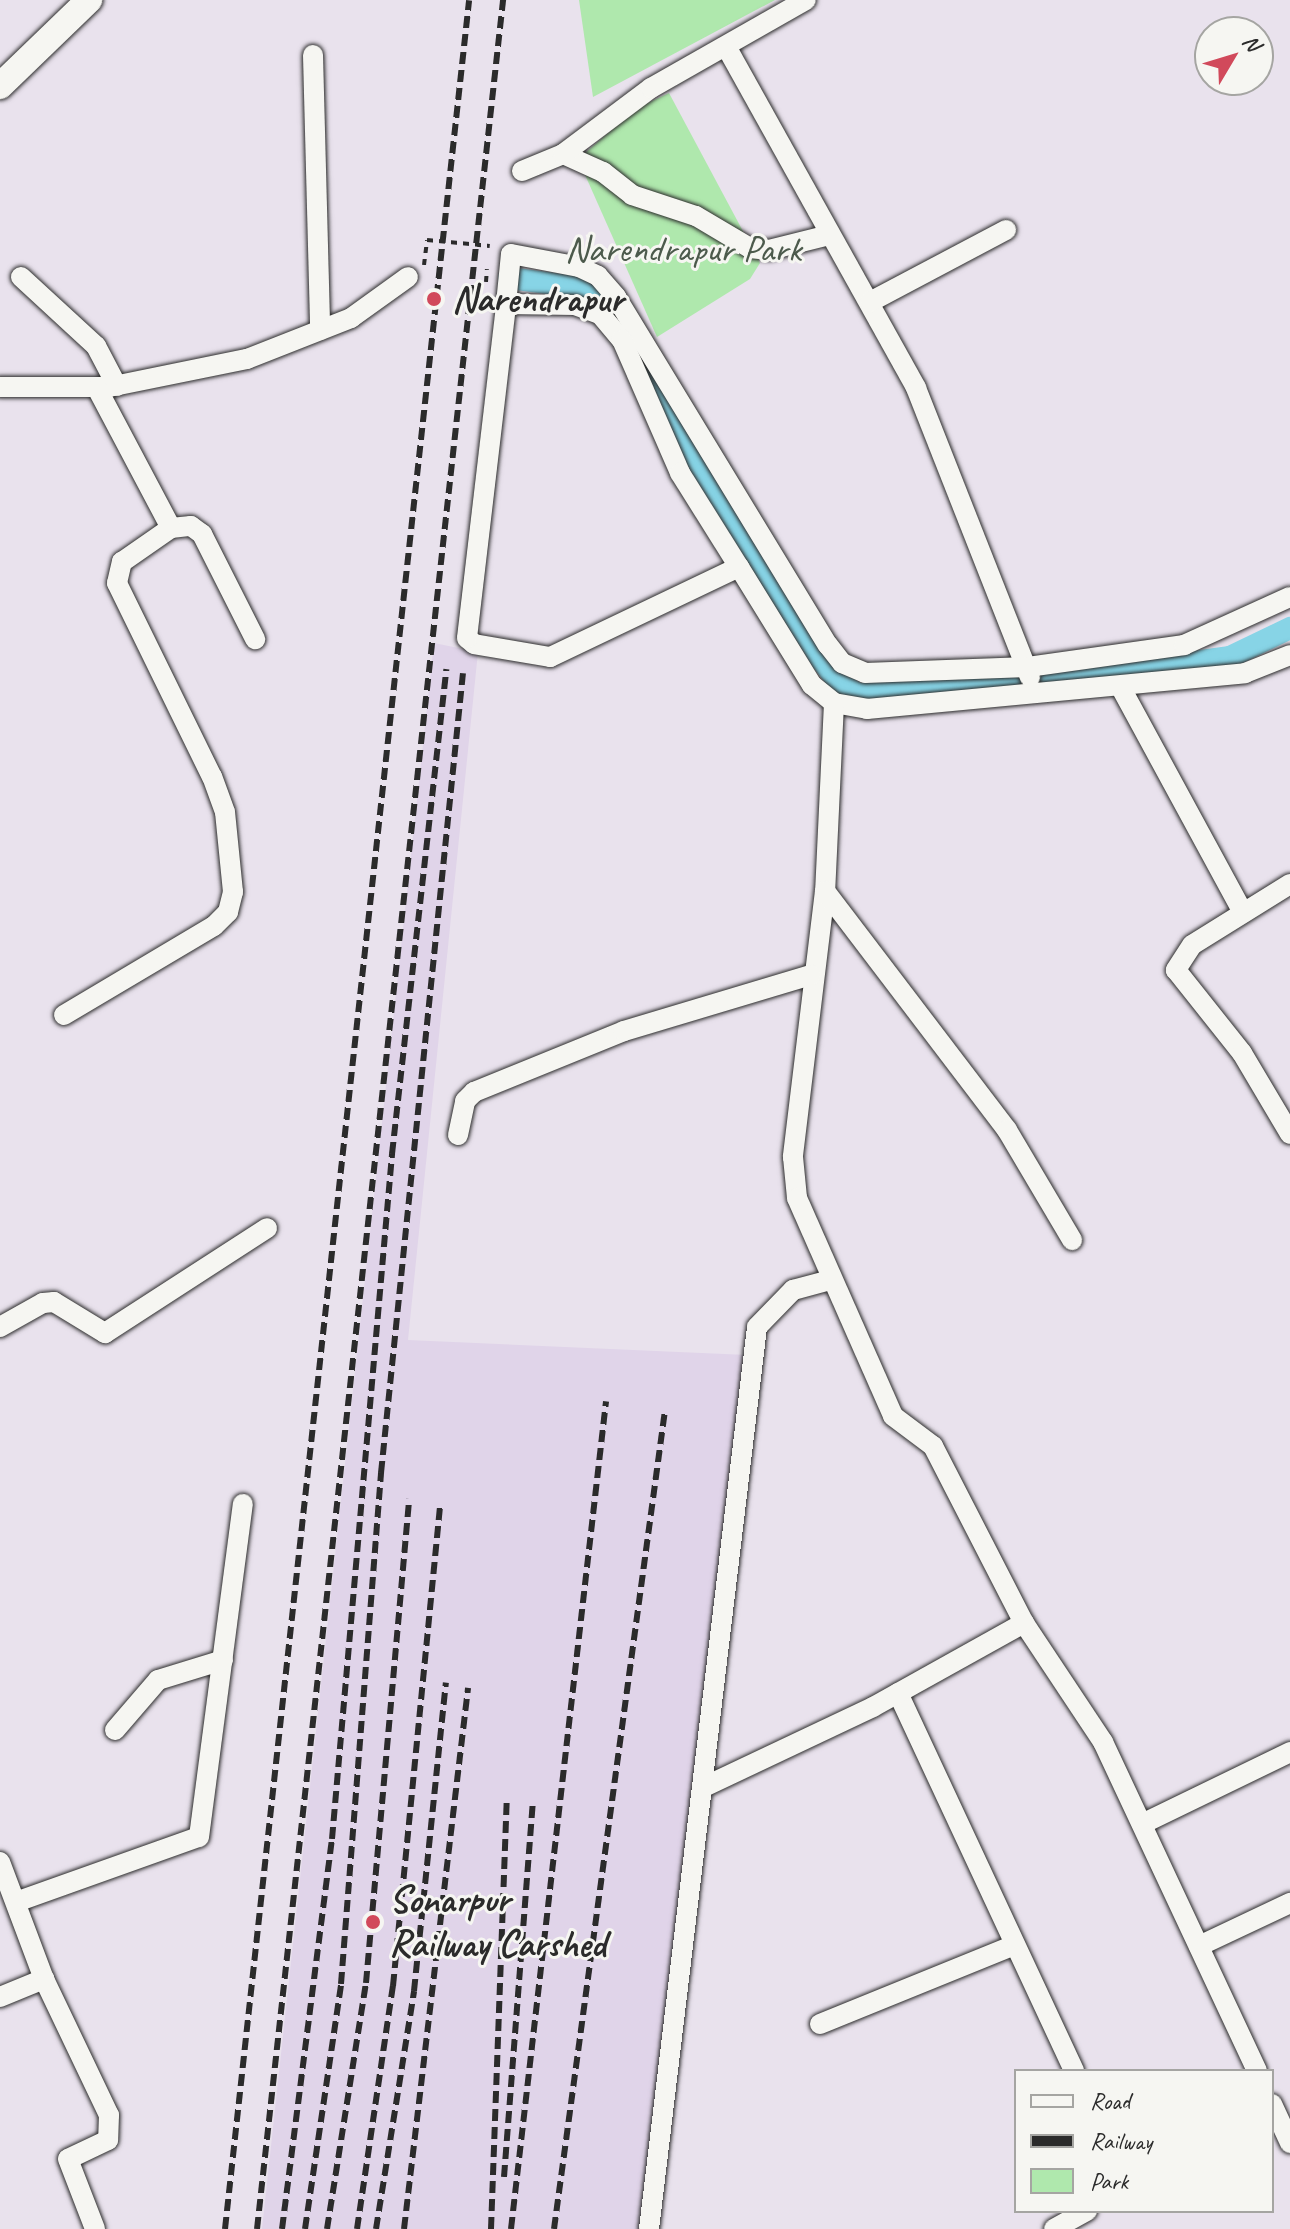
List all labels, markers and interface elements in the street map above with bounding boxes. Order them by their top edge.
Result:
north arrow [1194,16,1274,96]
text: N [1236,28,1267,56]
park label: Narendrapur Park [564,226,802,272]
place label: Narendrapur [452,276,623,322]
marker: Narendrapur [423,288,445,310]
place label: Sonarpur Railway Carshed [389,1877,606,1966]
marker: Sonarpur Railway Carshed [364,1913,382,1931]
legend [1014,2069,1274,2213]
text: Road [1090,2086,1130,2116]
text: Railway [1090,2126,1152,2156]
text: Park [1090,2166,1128,2196]

